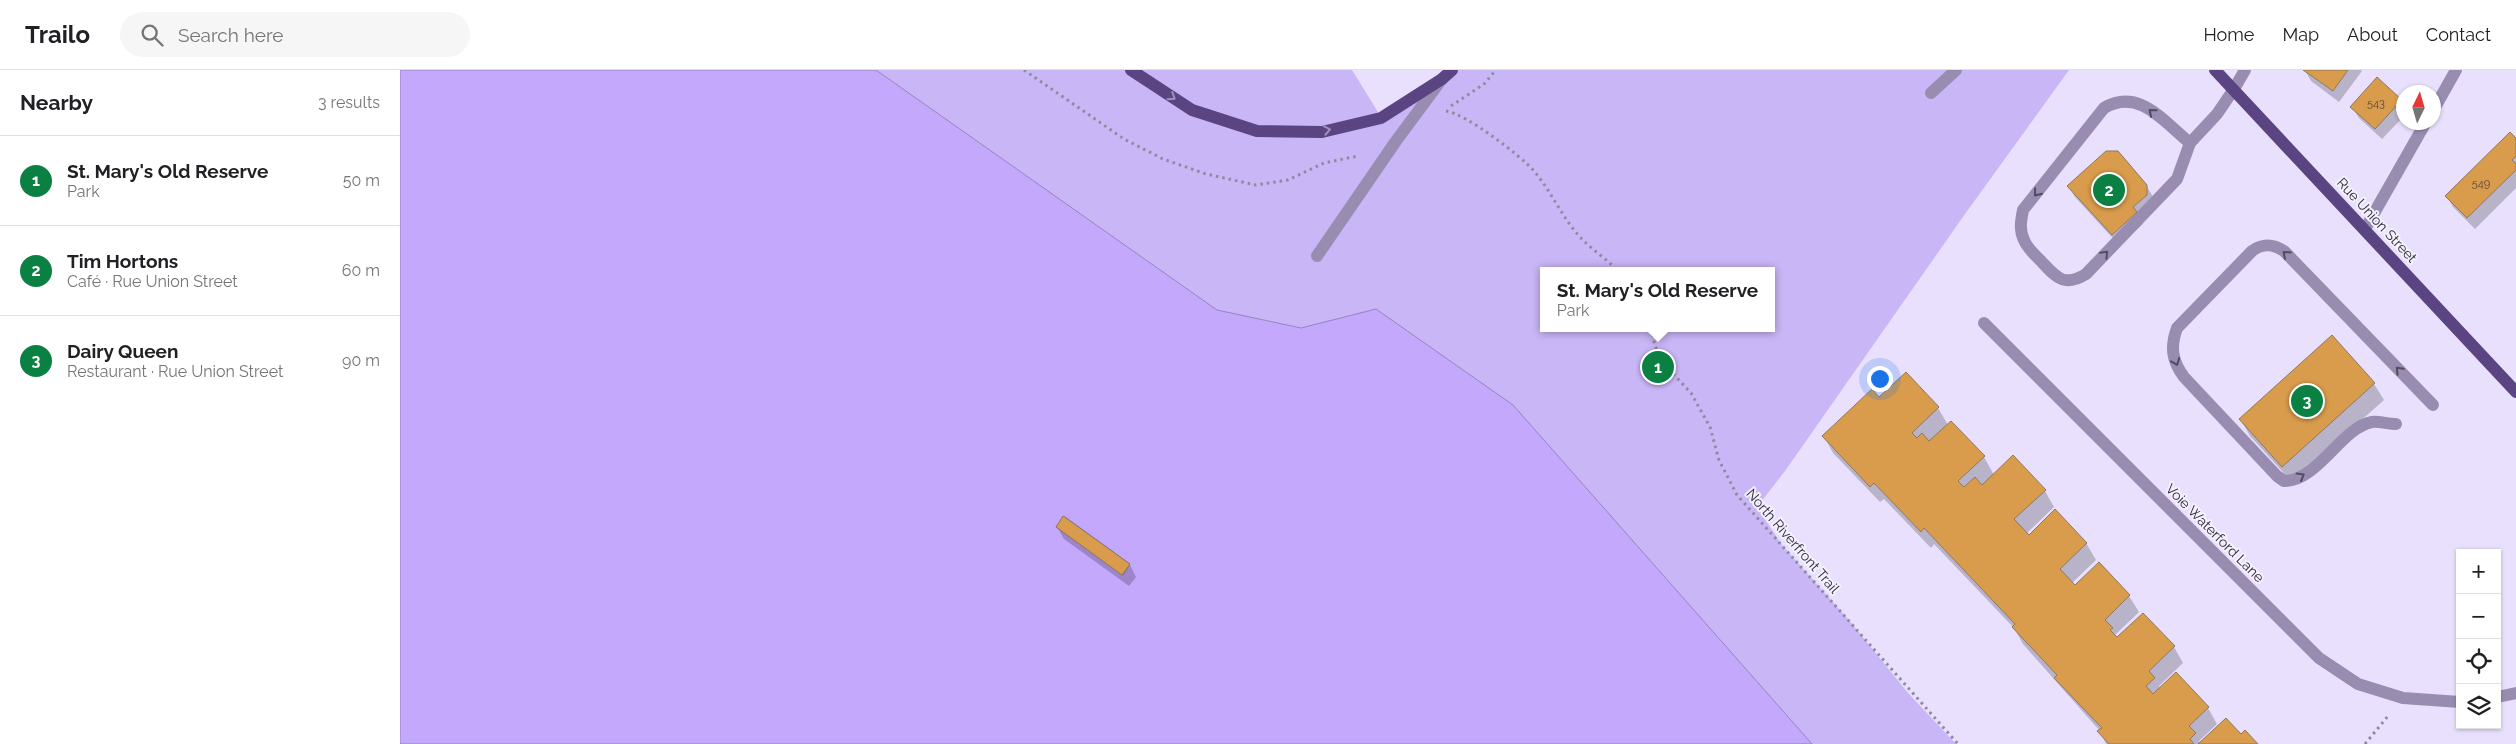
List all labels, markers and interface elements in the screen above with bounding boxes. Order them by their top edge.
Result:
search box [120,12,470,57]
text: Trailo [25,20,90,49]
icon: search [138,21,166,49]
text: Search here [178,24,283,46]
text: Home [2203,24,2254,45]
text: Map [2282,24,2319,45]
text: About [2347,24,2398,45]
text: Contact [2426,24,2491,45]
north arrow [2396,85,2441,130]
text: Nearby [20,90,93,115]
one-way arrow [1167,91,1176,100]
text: 3 results [318,93,380,112]
house number: 543 [2367,97,2385,110]
one-way arrow [2149,109,2158,118]
one-way arrow [1323,126,1332,136]
text: St. Mary's Old Reserve [67,160,268,182]
text: 1 [32,171,40,190]
text: 50 m [343,171,380,190]
pin: 2 [2093,171,2125,209]
street label: Rue Union Street [2334,174,2420,266]
house number: 549 [2472,177,2490,190]
text: Park [67,182,100,201]
one-way arrow [2034,187,2042,196]
text: Tim Hortons [67,250,178,272]
one-way arrow [2100,250,2109,259]
one-way arrow [2282,251,2291,260]
text: 2 [31,261,41,280]
text: 60 m [342,261,380,280]
popup [1540,267,1775,332]
text: Café · Rue Union Street [67,272,238,291]
text: St. Mary's Old Reserve [1557,279,1758,301]
text: Park [1557,301,1590,320]
text: Dairy Queen [67,340,178,362]
pin: 1 [1642,348,1674,386]
text: 3 [32,351,40,370]
text: 90 m [342,351,380,370]
one-way arrow [2169,357,2180,366]
text: Restaurant · Rue Union Street [67,362,283,381]
your location [1867,366,1893,392]
one-way arrow [2396,367,2405,376]
pin: 3 [2291,382,2323,420]
one-way arrow [2295,473,2304,483]
street label: Voie Waterford Lane [2163,481,2267,585]
street label: North Riverfront Trail [1743,486,1843,597]
map controls [2456,549,2501,729]
button: + [2456,549,2501,594]
button: − [2456,594,2501,639]
button: locate [2456,639,2501,684]
button: layers [2456,684,2501,729]

